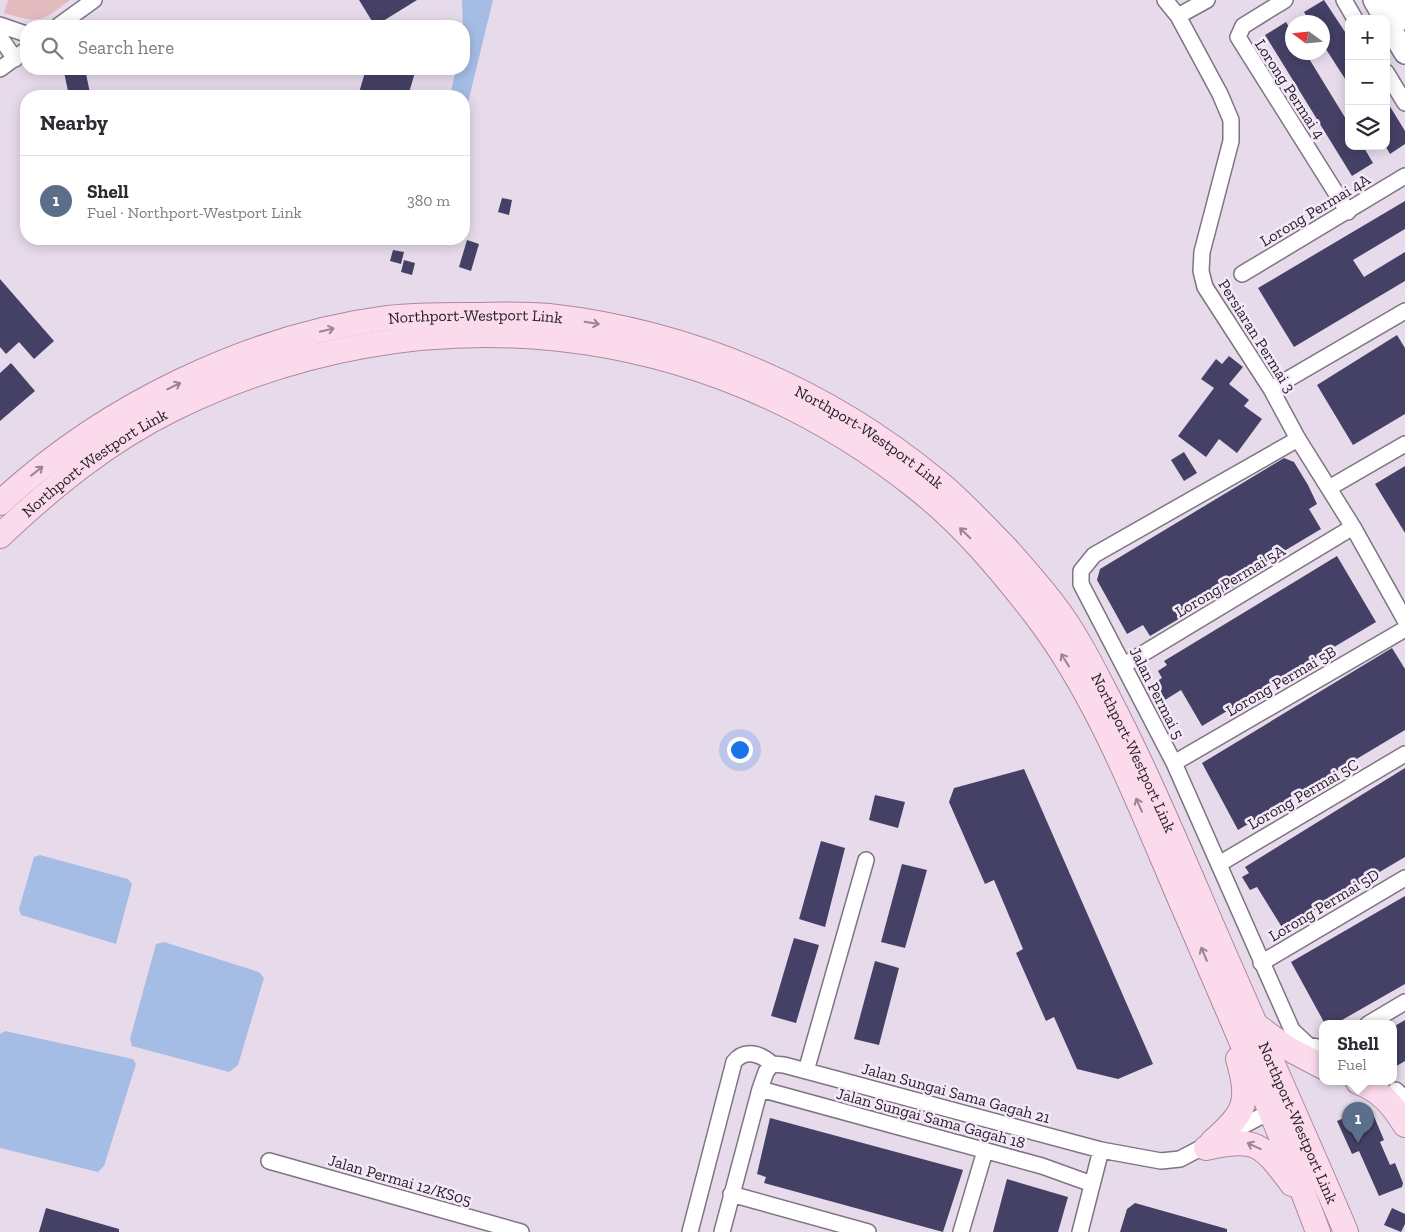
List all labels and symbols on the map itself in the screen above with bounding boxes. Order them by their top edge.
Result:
north arrow [1285,15,1330,60]
street label: Lorong Permai 4 [1251,36,1329,143]
street label: Lorong Permai 4A [1256,169,1374,250]
street label: Persiaran Permai 3 [1214,276,1300,396]
street label: Northport-Westport Link [387,305,565,327]
one-way arrow [584,318,600,328]
one-way arrow [318,325,334,334]
one-way arrow [166,380,181,390]
street label: Northport-Westport Link [792,381,948,493]
street label: Northport-Westport Link [18,404,171,521]
one-way arrow [30,466,43,477]
one-way arrow [958,527,971,539]
street label: Lorong Permai 5A [1172,540,1289,621]
street label: Lorong Permai 5B [1223,642,1340,720]
street label: Jalan Permai 5 [1126,644,1188,742]
one-way arrow [1060,653,1071,667]
street label: Northport-Westport Link [1088,670,1180,836]
your location [727,737,753,763]
street label: Lorong Permai 5C [1244,755,1362,833]
one-way arrow [1134,798,1143,813]
street label: Lorong Permai 5D [1265,865,1383,945]
one-way arrow [1198,947,1208,962]
street label: Northport-Westport Link [1255,1039,1342,1207]
street label: Jalan Sungai Sama Gagah 21 [860,1059,1052,1127]
street label: Jalan Sungai Sama Gagah 18 [835,1084,1027,1152]
pin: 1 [1342,1102,1374,1143]
one-way arrow [1247,1141,1262,1151]
street label: Jalan Permai 12/KS05 [326,1150,474,1210]

